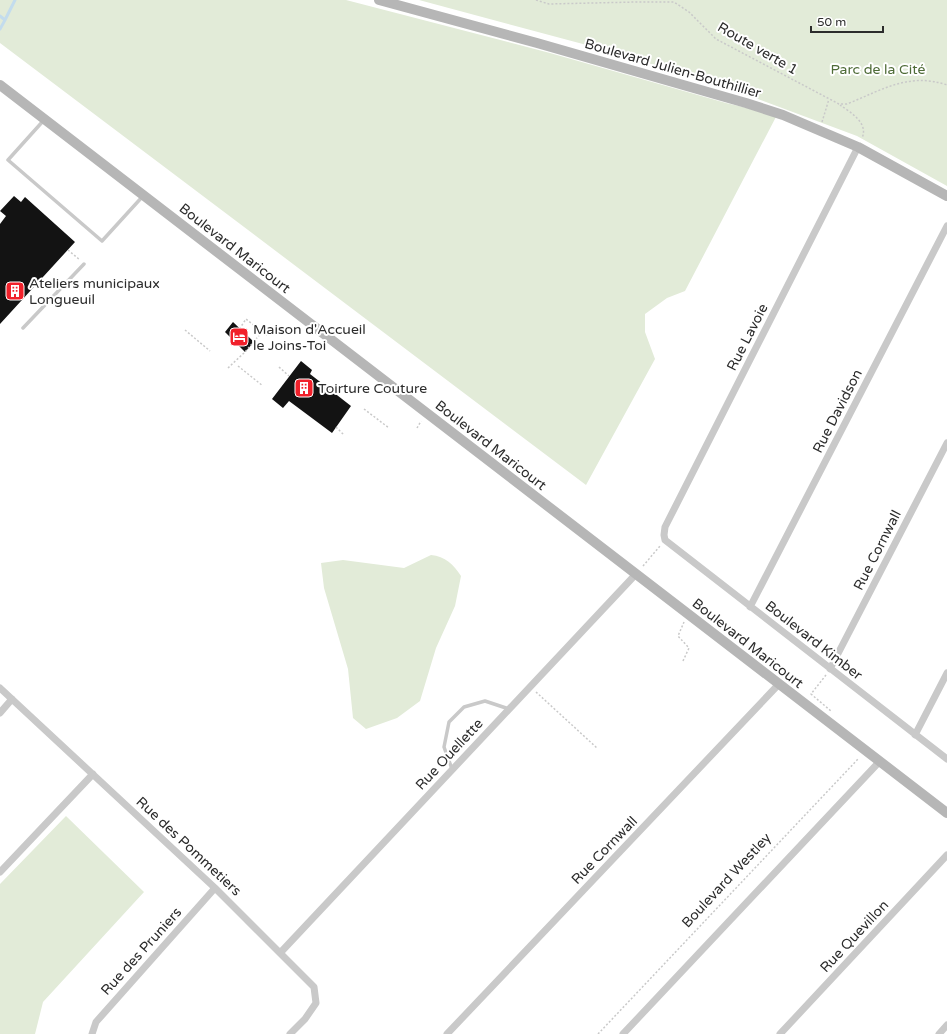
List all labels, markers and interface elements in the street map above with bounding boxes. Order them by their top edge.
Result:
scale bar [811,8,883,34]
text: 50 m [817,15,846,29]
street label: Route verte 1 [715,19,801,78]
street label: Boulevard Julien-Bouthillier [583,35,764,102]
park label: Parc de la Cité [831,61,926,78]
street label: Boulevard Maricourt [176,200,294,297]
place label: Ateliers municipaux Longueuil [29,275,160,308]
building icon: Ateliers municipaux Longueuil [4,280,26,302]
street label: Rue Lavoie [723,301,772,374]
place label: Maison d'Accueil le Joins-Toi [253,321,366,354]
hotel icon: Maison d'Accueil le Joins-Toi [228,326,250,348]
street label: Rue Davidson [809,367,866,456]
building icon: Toirture Couture [293,377,315,399]
place label: Toirture Couture [318,380,427,397]
street label: Boulevard Maricourt [432,397,550,494]
street label: Rue Cornwall [850,507,905,593]
street label: Boulevard Maricourt [689,595,807,692]
street label: Boulevard Kimber [762,597,866,684]
street label: Rue Ouellette [412,715,487,793]
street label: Rue des Pommetiers [133,793,245,900]
street label: Rue Cornwall [568,813,641,888]
street label: Boulevard Westley [678,829,775,931]
street label: Rue Quevillon [817,897,892,976]
street label: Rue des Pruniers [97,904,185,999]

